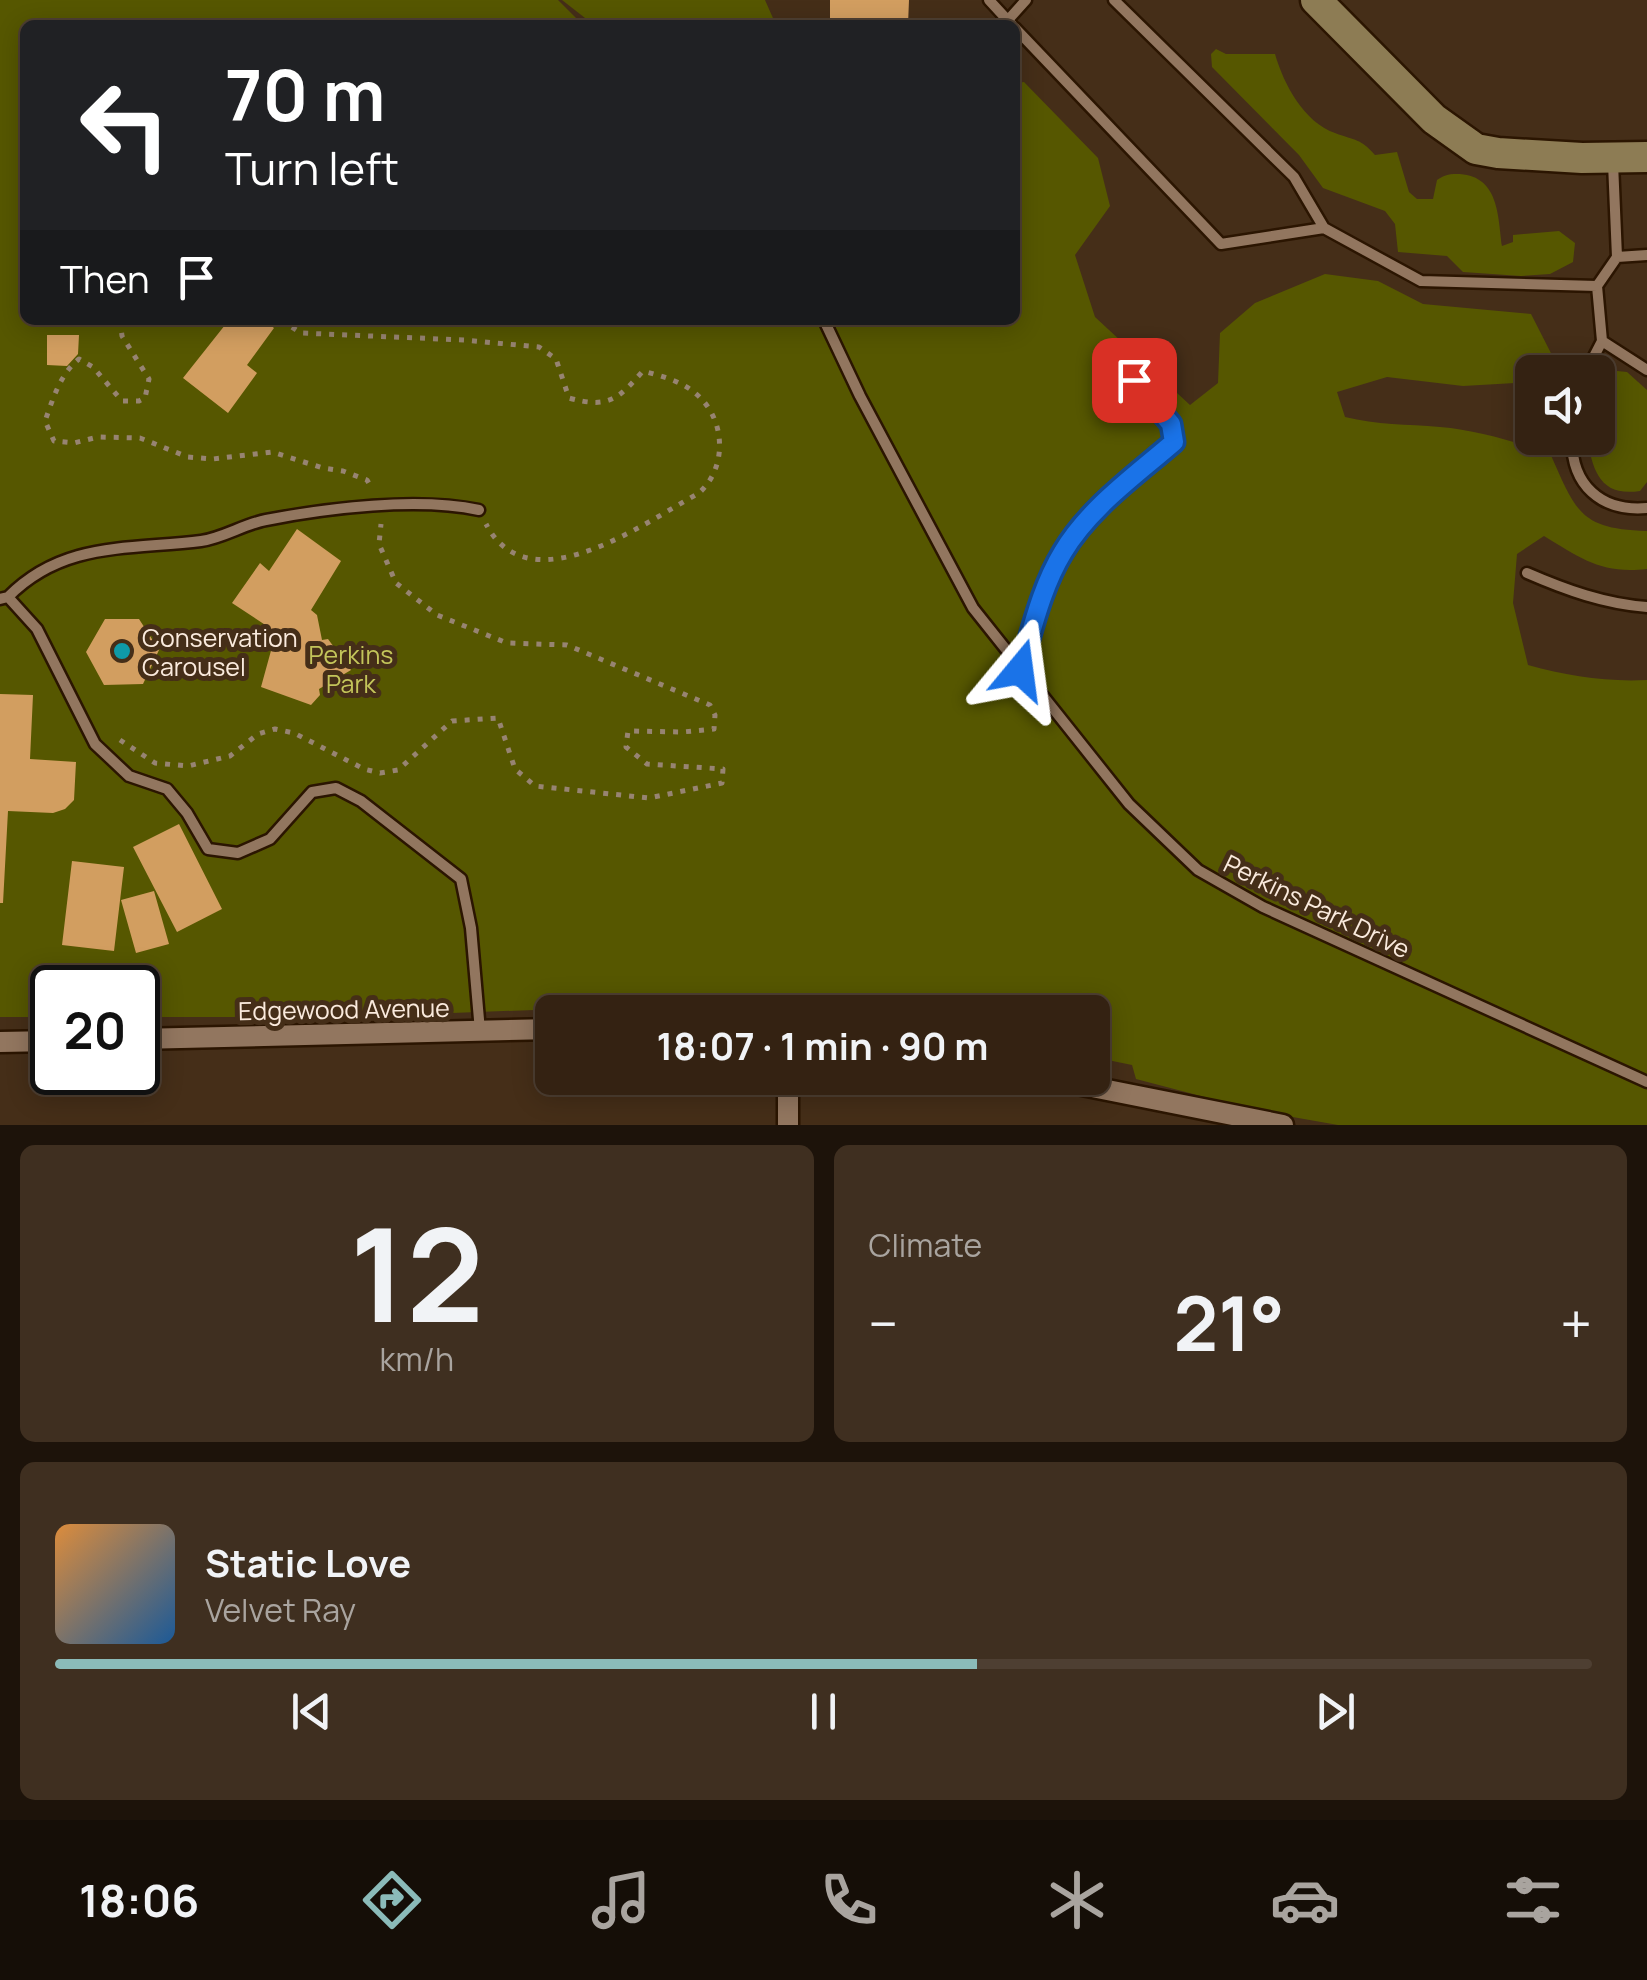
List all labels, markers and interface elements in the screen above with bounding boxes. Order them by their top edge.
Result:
text: 70 m [225,46,385,142]
icon: left [60,60,190,190]
text: Turn left [225,137,399,199]
icon: arrive [169,250,224,305]
text: Then [60,252,149,304]
pin [1092,338,1177,423]
icon: arrive [1107,353,1162,408]
map controls [1515,355,1615,455]
button: sound [1515,355,1615,455]
position arrow [968,618,1072,722]
place label: Conservation Carousel [142,620,298,684]
park label: Perkins Park [309,637,393,701]
marker: Conservation Carousel [111,640,133,662]
street label: Perkins Park Drive [1218,846,1416,966]
speed limit sign: 20 [30,965,160,1095]
street label: Edgewood Avenue [238,990,450,1028]
text: 18:07 · 1 min · 90 m [656,1019,989,1071]
text: 12 [350,1183,484,1361]
text: Climate [869,1223,982,1267]
text: 21° [1174,1271,1285,1374]
text: − [869,1285,898,1361]
text: + [1560,1285,1592,1361]
text: km/h [380,1337,454,1381]
text: Static Love [205,1536,411,1588]
text: Velvet Ray [205,1588,356,1632]
icon: previous [284,1684,339,1739]
icon: pause [796,1684,851,1739]
icon: next [1308,1684,1363,1739]
icon: directions [357,1865,427,1935]
icon: music [586,1865,656,1935]
icon: phone [814,1865,884,1935]
icon: climate [1042,1865,1112,1935]
icon: car [1270,1865,1340,1935]
icon: filters [1498,1865,1568,1935]
text: 18:06 [79,1869,199,1931]

